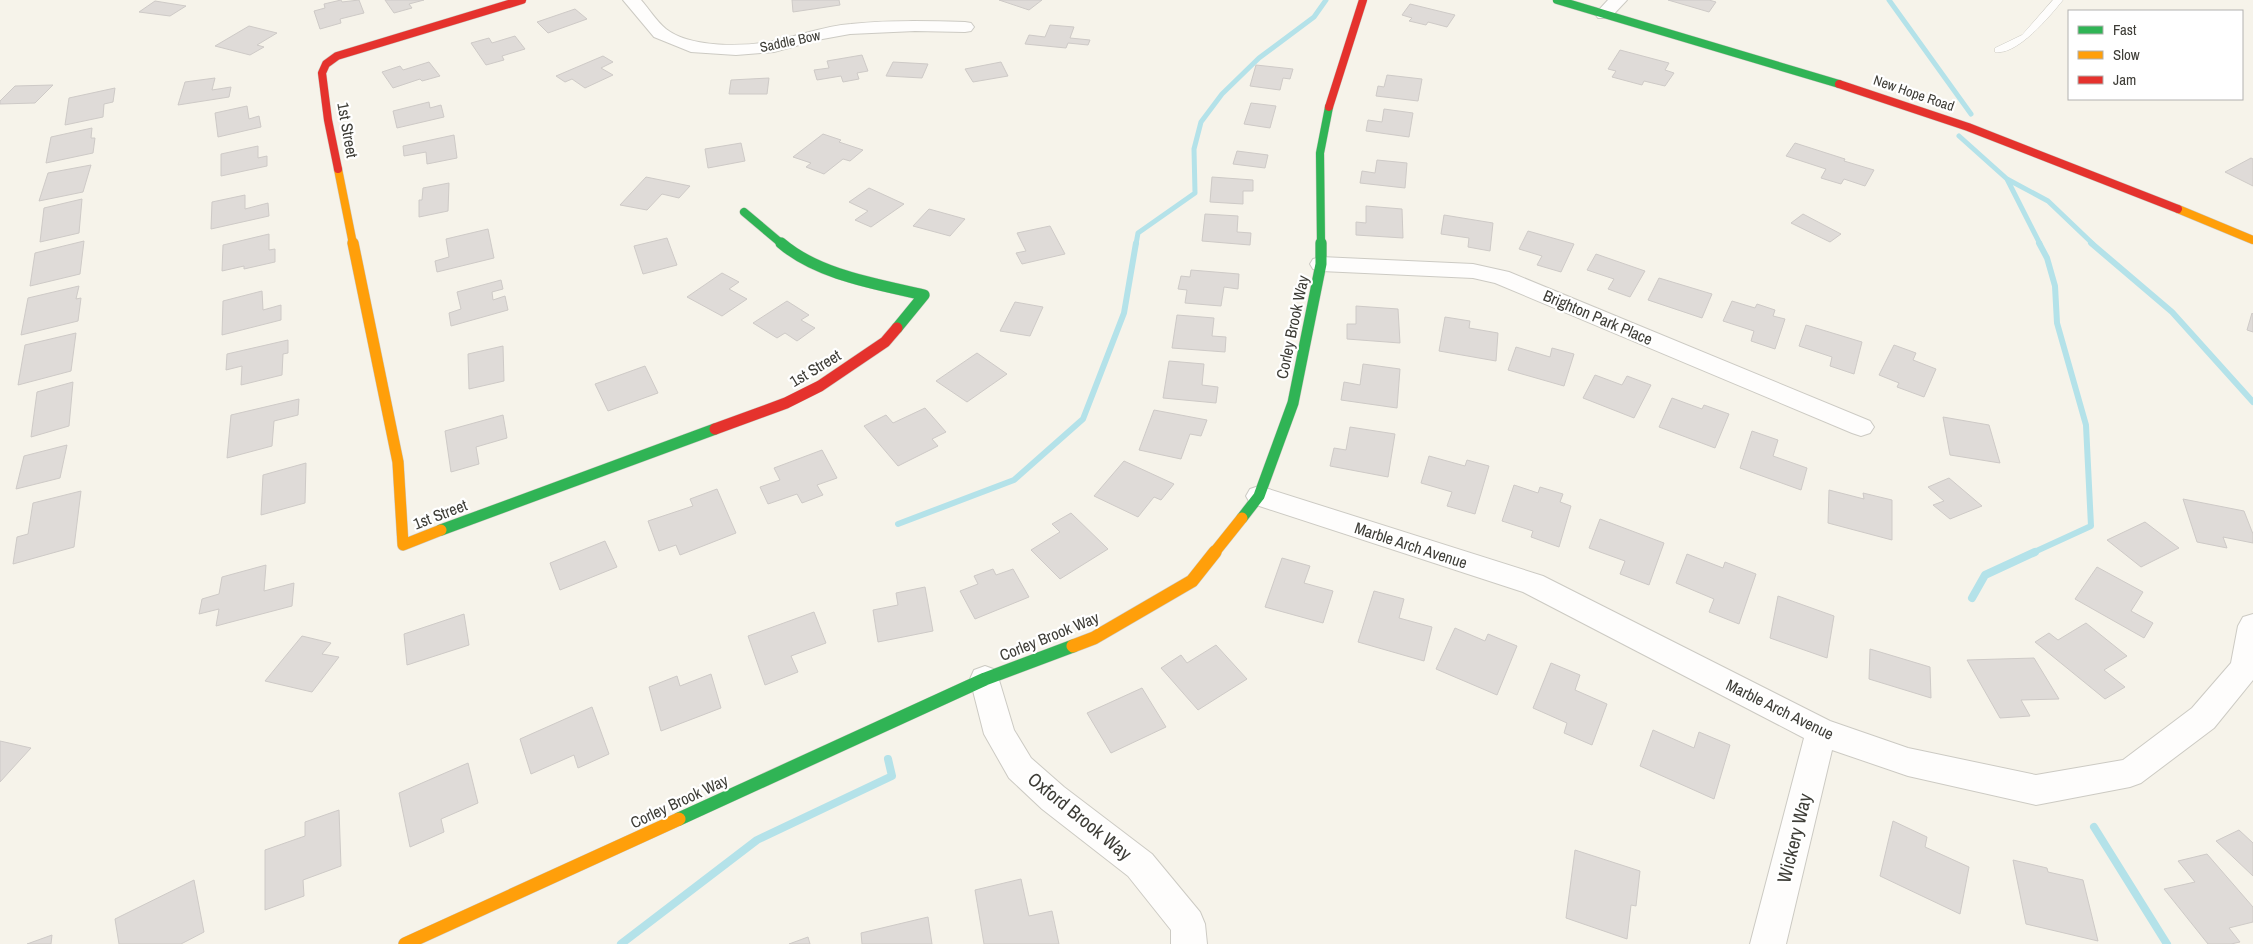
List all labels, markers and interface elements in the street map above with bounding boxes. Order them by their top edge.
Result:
legend [2068,10,2243,100]
text: Fast [2113,19,2137,40]
street label: Saddle Bow [758,26,823,56]
text: Slow [2113,44,2140,65]
text: Jam [2113,69,2136,90]
street label: New Hope Road [1871,71,1957,115]
street label: 1st Street [332,100,364,160]
street label: Corley Brook Way [1270,273,1314,381]
street label: Brighton Park Place [1540,284,1656,350]
street label: 1st Street [785,344,845,392]
street label: 1st Street [410,494,470,534]
street label: Marble Arch Avenue [1352,516,1470,574]
street label: Corley Brook Way [996,606,1102,666]
street label: Marble Arch Avenue [1723,673,1837,745]
street label: Oxford Brook Way [1023,766,1138,866]
street label: Corley Brook Way [627,769,732,833]
street label: Wickery Way [1770,790,1818,885]

